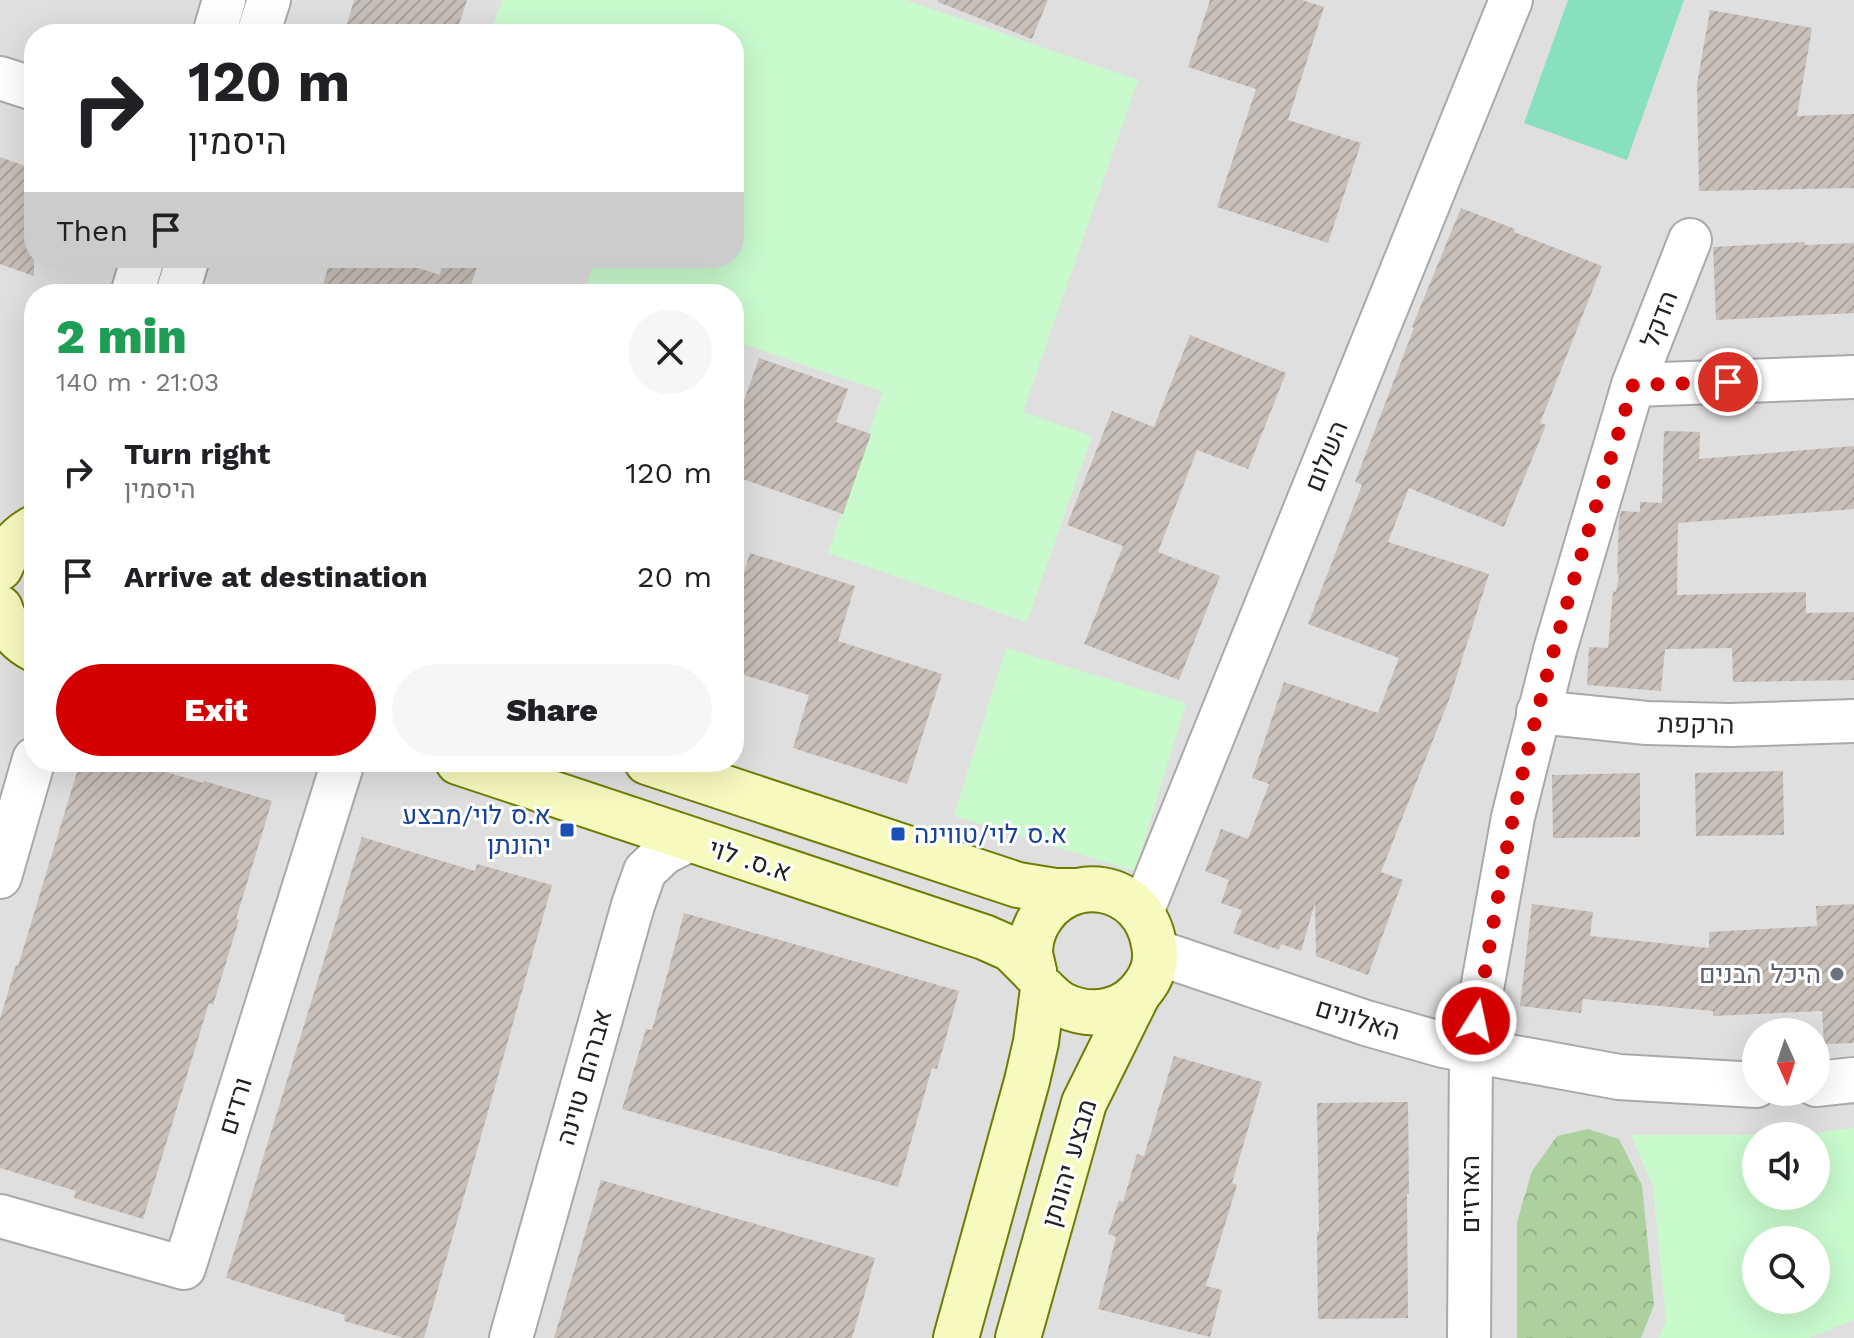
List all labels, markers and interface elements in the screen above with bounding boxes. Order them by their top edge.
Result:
text: 120 m [188,49,350,115]
icon: right [56,56,160,160]
text: היסמין [188,121,287,163]
icon: arrive [144,208,188,252]
text: Then [56,213,128,248]
street label: הדקל [1635,286,1683,352]
text: 2 min [56,308,187,365]
button: close [628,310,712,394]
pin [1694,348,1762,416]
icon: arrive [1706,360,1750,404]
text: 140 m · 21:03 [56,367,219,397]
street label: השלום [1298,416,1354,496]
text: Turn right [124,436,270,471]
icon: right [56,450,100,494]
text: 120 m [625,455,712,490]
text: היסמין [124,474,196,504]
icon: arrive [56,554,100,598]
text: Arrive at destination [124,559,428,594]
text: 20 m [637,559,712,594]
button: Exit [56,664,376,756]
button: Share [392,664,712,756]
street label: הרקפת [1657,708,1735,740]
place label: א.ס לוי/מבצע יהונתן [402,800,551,860]
place label: א.ס לוי/טווינה [914,819,1067,849]
marker: א.ס לוי/מבצע יהונתן [558,821,576,839]
marker: א.ס לוי/טווינה [889,825,907,843]
street label: א.ס. לוי [705,833,795,887]
place label: היכל הבנים [1699,959,1821,989]
marker: היכל הבנים [1828,965,1846,983]
position arrow [1434,979,1518,1063]
street label: האלונים [1312,992,1404,1046]
street label: אברהם טוינה [550,1006,618,1148]
north arrow [1742,1018,1830,1106]
map controls [1742,1018,1830,1314]
street label: ורדים [212,1074,258,1138]
street label: מבצע יהונתן [1035,1095,1103,1231]
button: sound [1742,1122,1830,1210]
street label: הארזים [1455,1155,1485,1233]
button: search [1742,1226,1830,1314]

